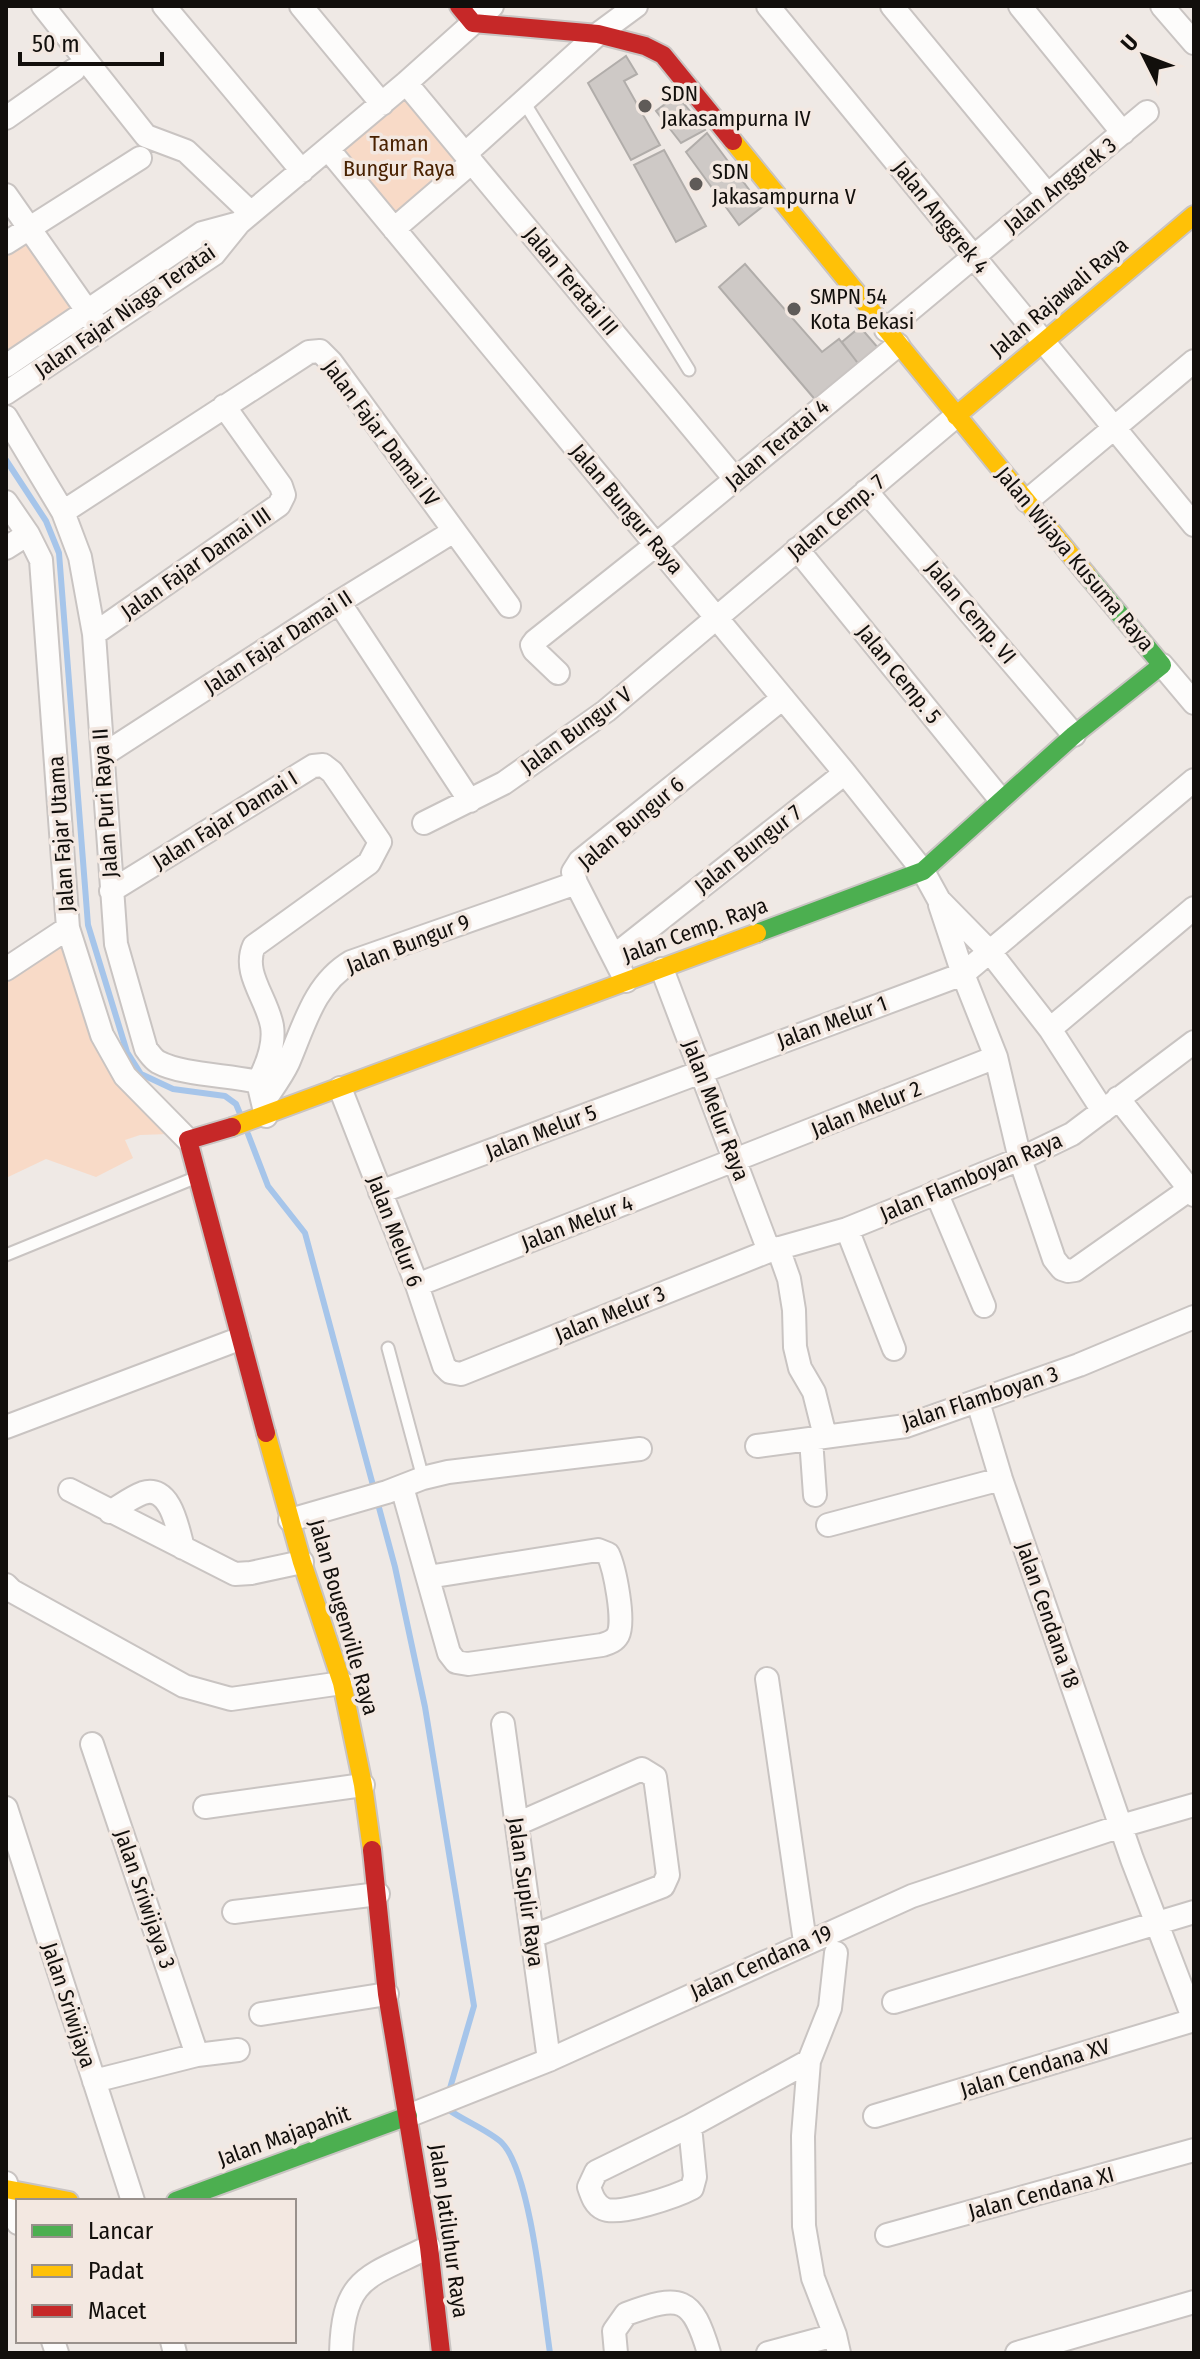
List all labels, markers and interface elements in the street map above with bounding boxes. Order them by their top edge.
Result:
scale bar [20,16,162,66]
north arrow [1104,16,1184,96]
text: U [1115,29,1144,57]
text: 50 m [32,30,80,58]
place label: SDN Jakasampurna IV [661,80,811,132]
marker: SDN Jakasampurna IV [636,97,654,115]
park label: Taman Bungur Raya [343,130,455,182]
street label: Jalan Anggrek 3 [998,131,1122,239]
street label: Jalan Anggrek 4 [887,155,995,279]
place label: SDN Jakasampurna V [712,158,857,210]
marker: SDN Jakasampurna V [687,175,705,193]
street label: Jalan Teratai III [518,221,624,341]
street label: Jalan Rajawali Raya [984,231,1134,363]
street label: Jalan Fajar Niaga Teratai [30,239,220,383]
place label: SMPN 54 Kota Bekasi [810,283,914,335]
marker: SMPN 54 Kota Bekasi [785,300,803,318]
street label: Jalan Fajar Damai IV [317,354,445,512]
street label: Jalan Teratai 4 [720,393,834,495]
street label: Jalan Bungur Raya [565,438,689,580]
street label: Jalan Wijaya Kusuma Raya [990,461,1160,657]
street label: Jalan Cemp. 7 [782,468,890,565]
street label: Jalan Fajar Damai III [116,501,276,625]
street label: Jalan Cemp. VI [920,555,1022,669]
street label: Jalan Fajar Damai II [199,584,357,700]
street label: Jalan Cemp. 5 [851,619,947,729]
street label: Jalan Bungur V [515,680,637,779]
street label: Jalan Puri Raya II [86,727,124,879]
street label: Jalan Fajar Utama [42,755,80,913]
street label: Jalan Fajar Damai I [148,765,302,875]
street label: Jalan Bungur 6 [572,771,690,875]
street label: Jalan Bungur 7 [689,799,807,899]
street label: Jalan Cemp. Raya [619,891,771,969]
street label: Jalan Bungur 9 [342,908,474,980]
street label: Jalan Melur 1 [773,990,891,1054]
street label: Jalan Melur Raya [677,1036,755,1184]
street label: Jalan Melur 2 [807,1075,925,1143]
street label: Jalan Melur 5 [482,1099,600,1165]
street label: Jalan Flamboyan Raya [876,1126,1066,1228]
street label: Jalan Melur 6 [361,1171,429,1291]
street label: Jalan Melur 4 [517,1189,637,1257]
street label: Jalan Melur 3 [551,1280,669,1348]
street label: Jalan Flamboyan 3 [898,1360,1062,1436]
street label: Jalan Bougenville Raya [303,1516,385,1718]
street label: Jalan Cendana 18 [1010,1538,1086,1692]
street label: Jalan Suplir Raya [502,1816,550,1968]
street label: Jalan Sriwijaya 3 [109,1826,181,1972]
street label: Jalan Cendana 19 [686,1919,836,2005]
street label: Jalan Sriwijaya [36,1939,102,2071]
street label: Jalan Cendana XV [957,2032,1114,2104]
street label: Jalan Majapahit [214,2099,355,2172]
street label: Jalan Jatiluhur Raya [423,2142,475,2320]
street label: Jalan Cendana XI [965,2161,1117,2225]
legend [16,2199,296,2343]
text: Lancar [88,2217,154,2245]
text: Padat [88,2257,144,2285]
text: Macet [88,2297,146,2325]

